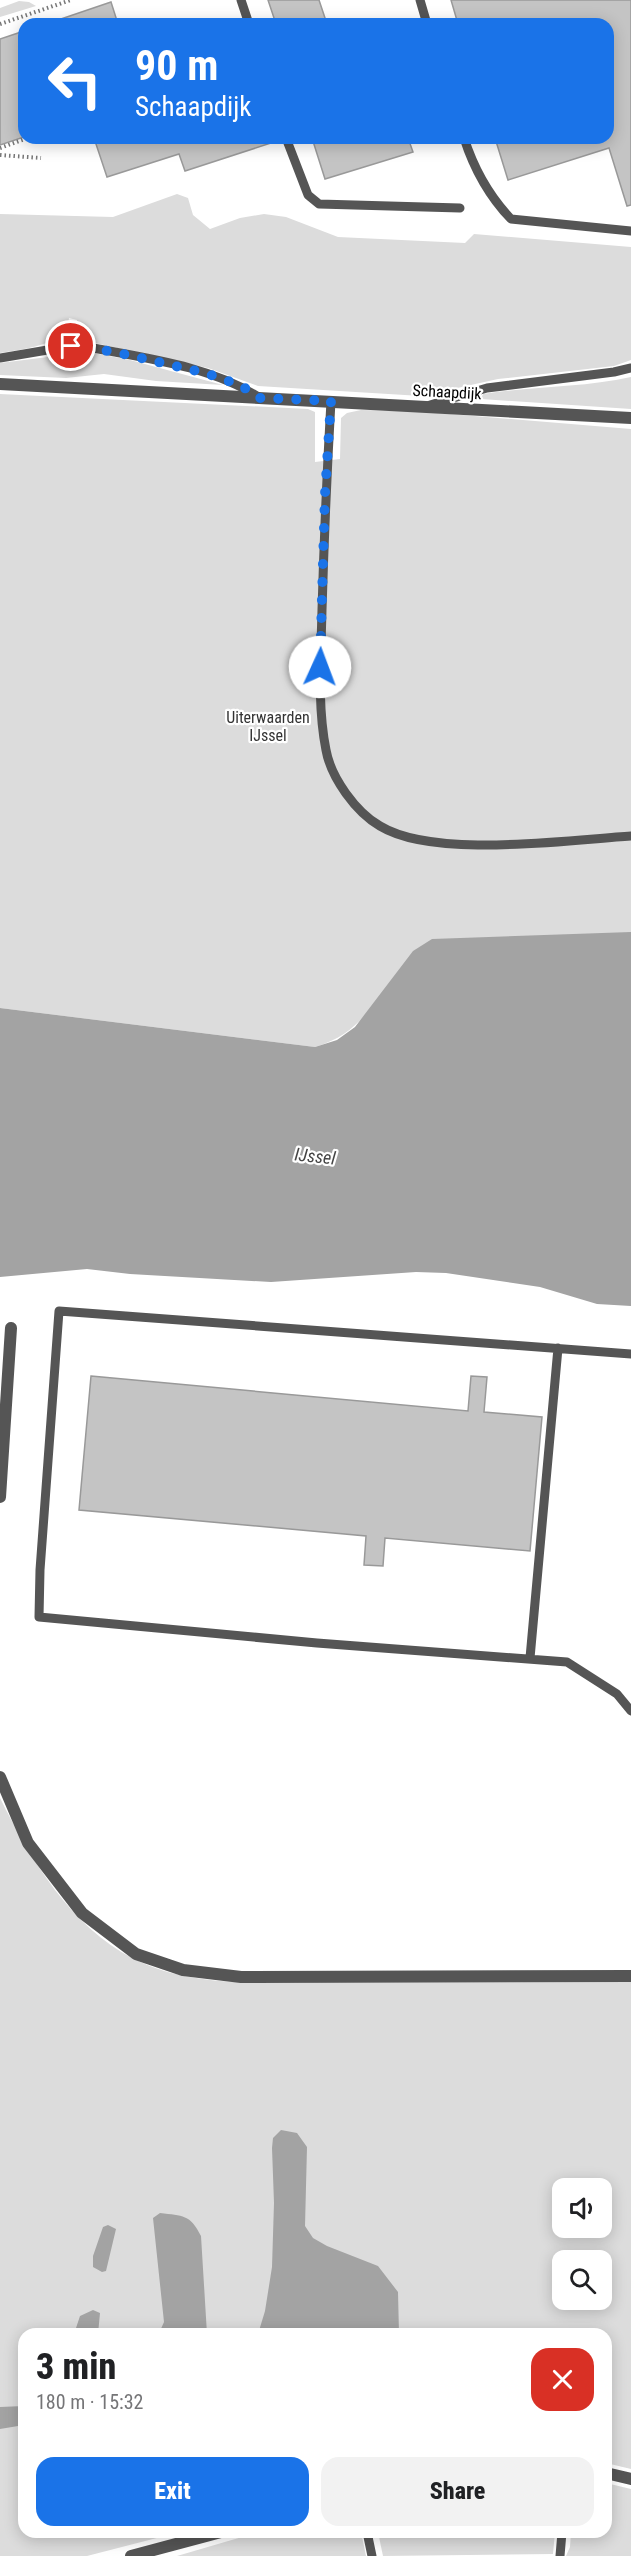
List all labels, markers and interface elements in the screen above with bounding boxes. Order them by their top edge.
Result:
text: 90 m [135,41,218,90]
icon: left [36,42,114,120]
text: Schaapdijk [135,91,252,123]
pin [45,320,96,371]
icon: arrive [54,329,87,362]
street label: Schaapdijk [412,381,483,403]
position arrow [288,635,352,699]
park label: Uiterwaarden IJssel [226,708,310,745]
water label: IJssel [294,1143,337,1169]
map controls [552,2178,612,2310]
button: sound [552,2178,612,2238]
button: search [552,2250,612,2310]
text: 3 min [36,2346,116,2388]
button: close [531,2348,594,2411]
text: 180 m · 15:32 [36,2390,143,2414]
button: Exit [36,2457,309,2526]
button: Share [321,2457,594,2526]

